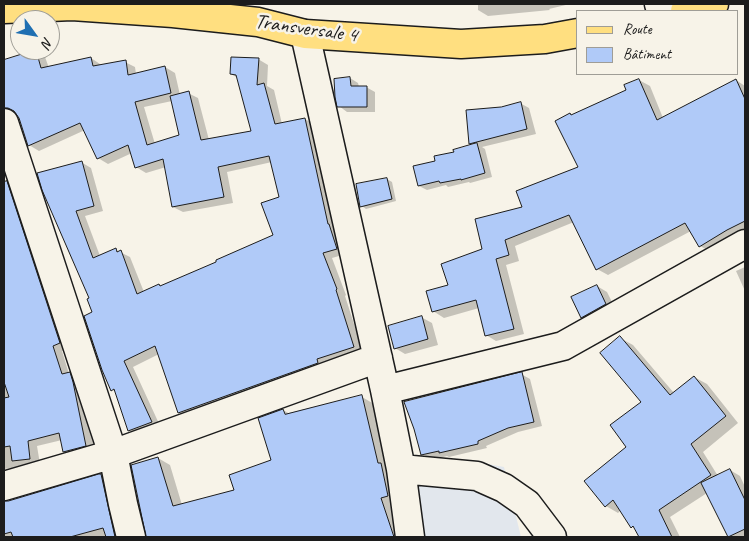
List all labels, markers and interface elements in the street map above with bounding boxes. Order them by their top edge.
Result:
street label: Transversale 4 [253,9,359,49]
north arrow [10,10,60,60]
legend [576,10,739,75]
text: Route [623,20,652,39]
text: N [38,34,57,51]
text: Bâtiment [623,45,671,64]

